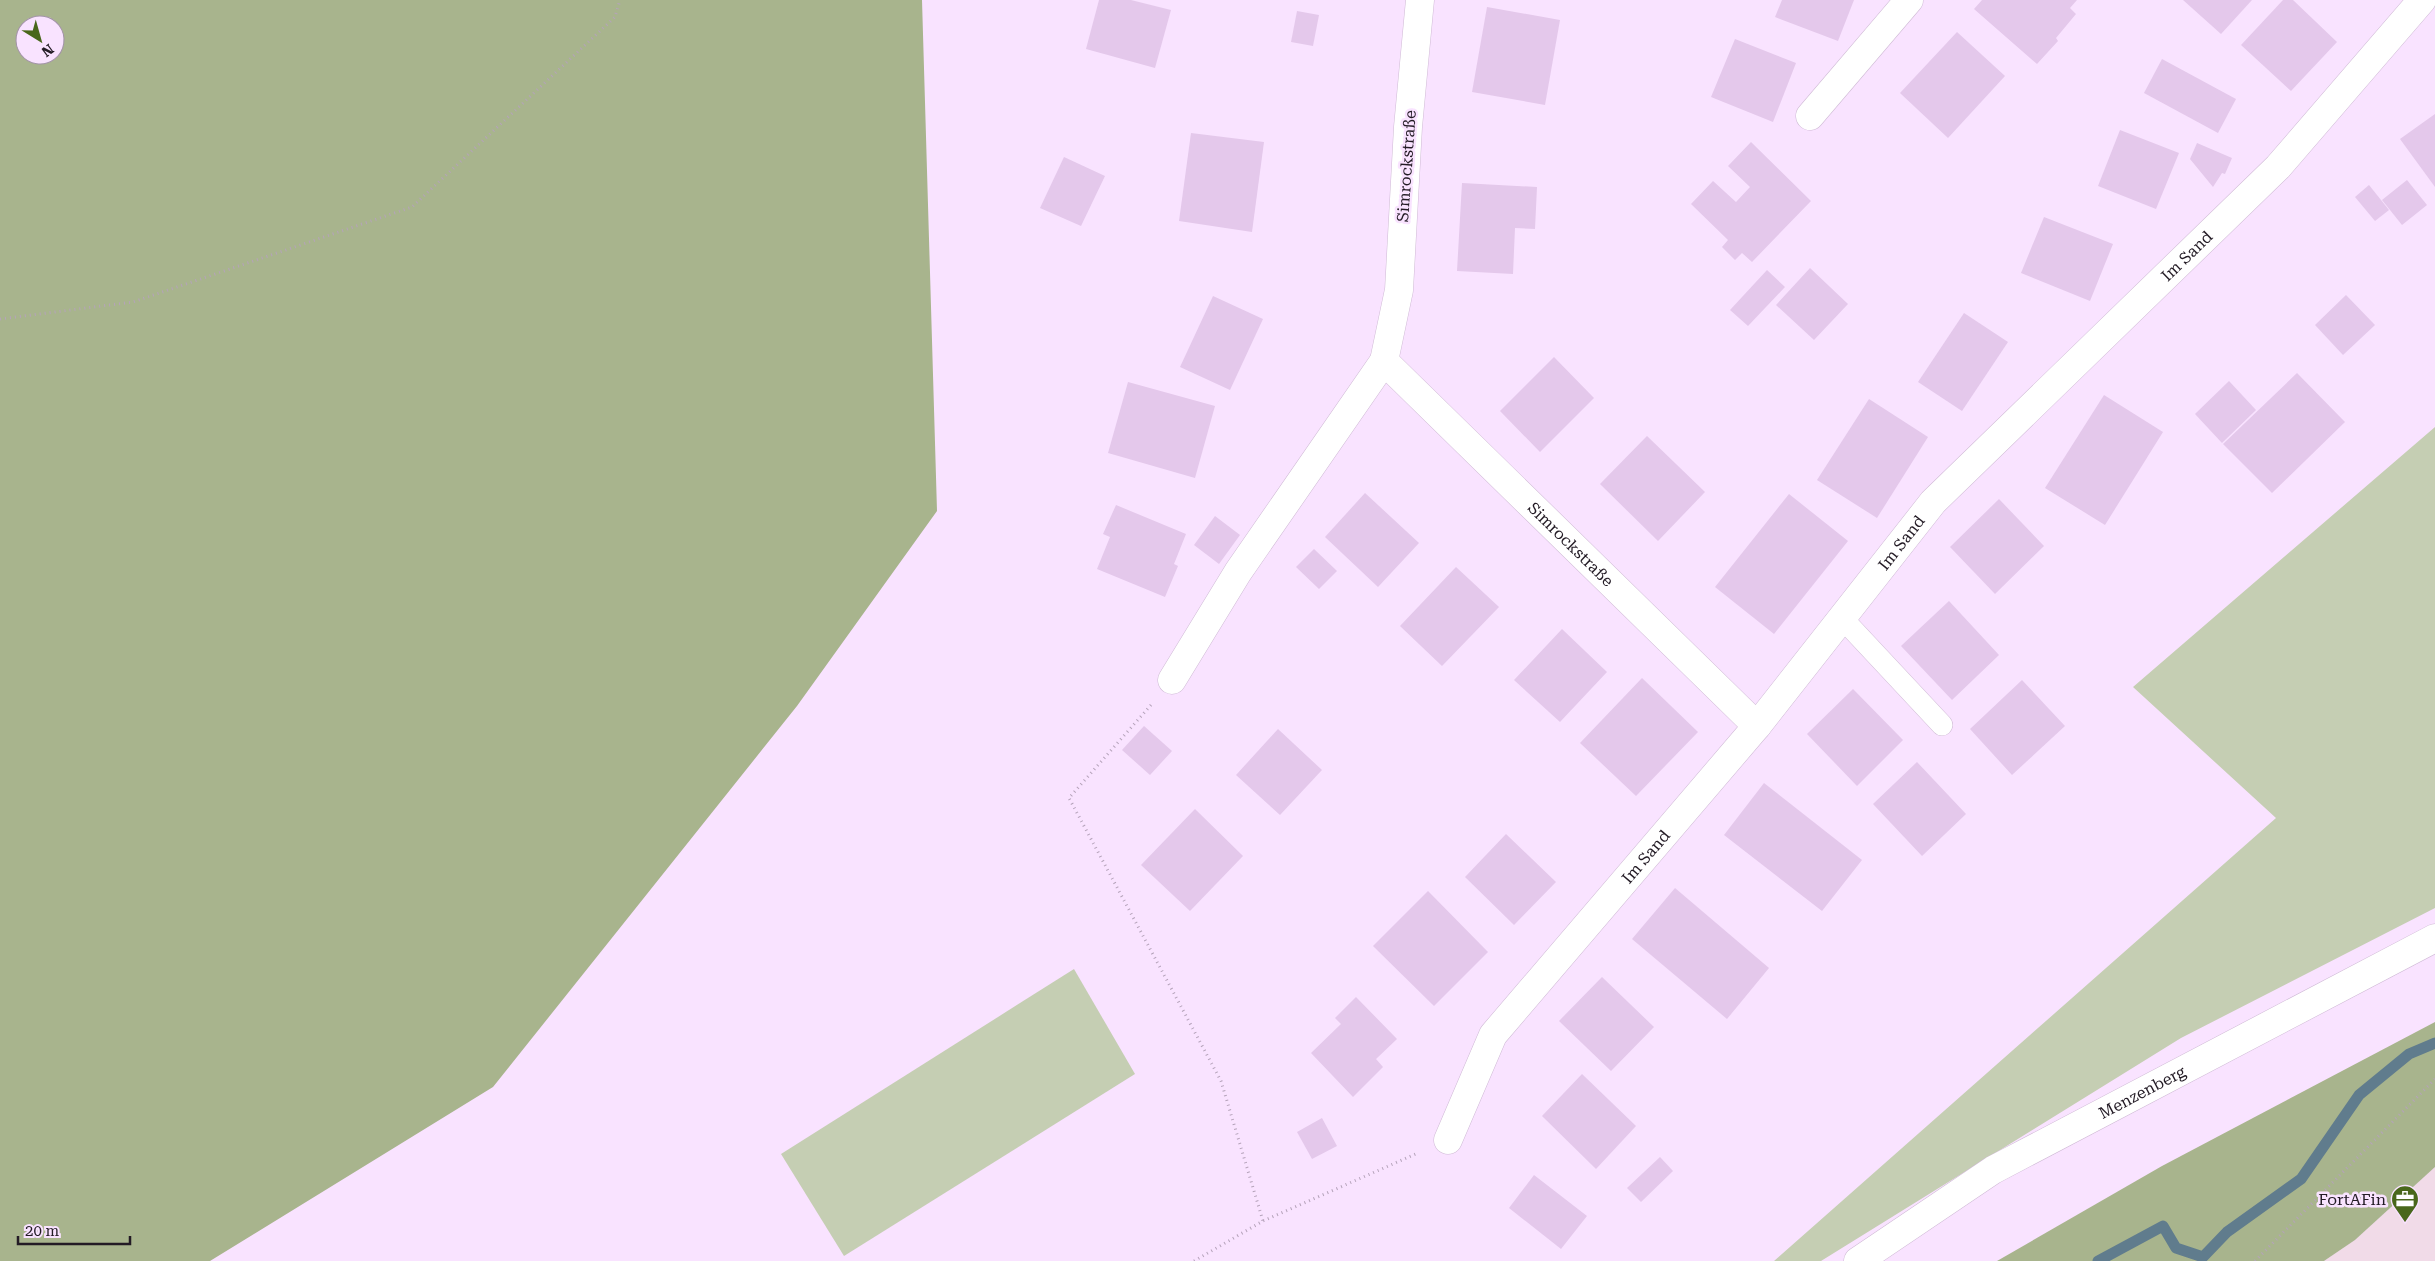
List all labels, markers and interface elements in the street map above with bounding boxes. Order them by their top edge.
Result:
north arrow [15,15,65,65]
text: N [39,41,57,60]
street label: Simrockstraße [1393,109,1420,223]
street label: Im Sand [2157,227,2217,285]
street label: Simrockstraße [1524,498,1618,591]
street label: Im Sand [1874,512,1929,574]
street label: Im Sand [1618,826,1674,887]
street label: Menzenberg [2096,1061,2190,1123]
office icon: FortAFin [2390,1184,2420,1223]
place label: FortAFin [2318,1190,2386,1209]
scale bar [18,1214,130,1246]
text: 20 m [25,1222,60,1240]

